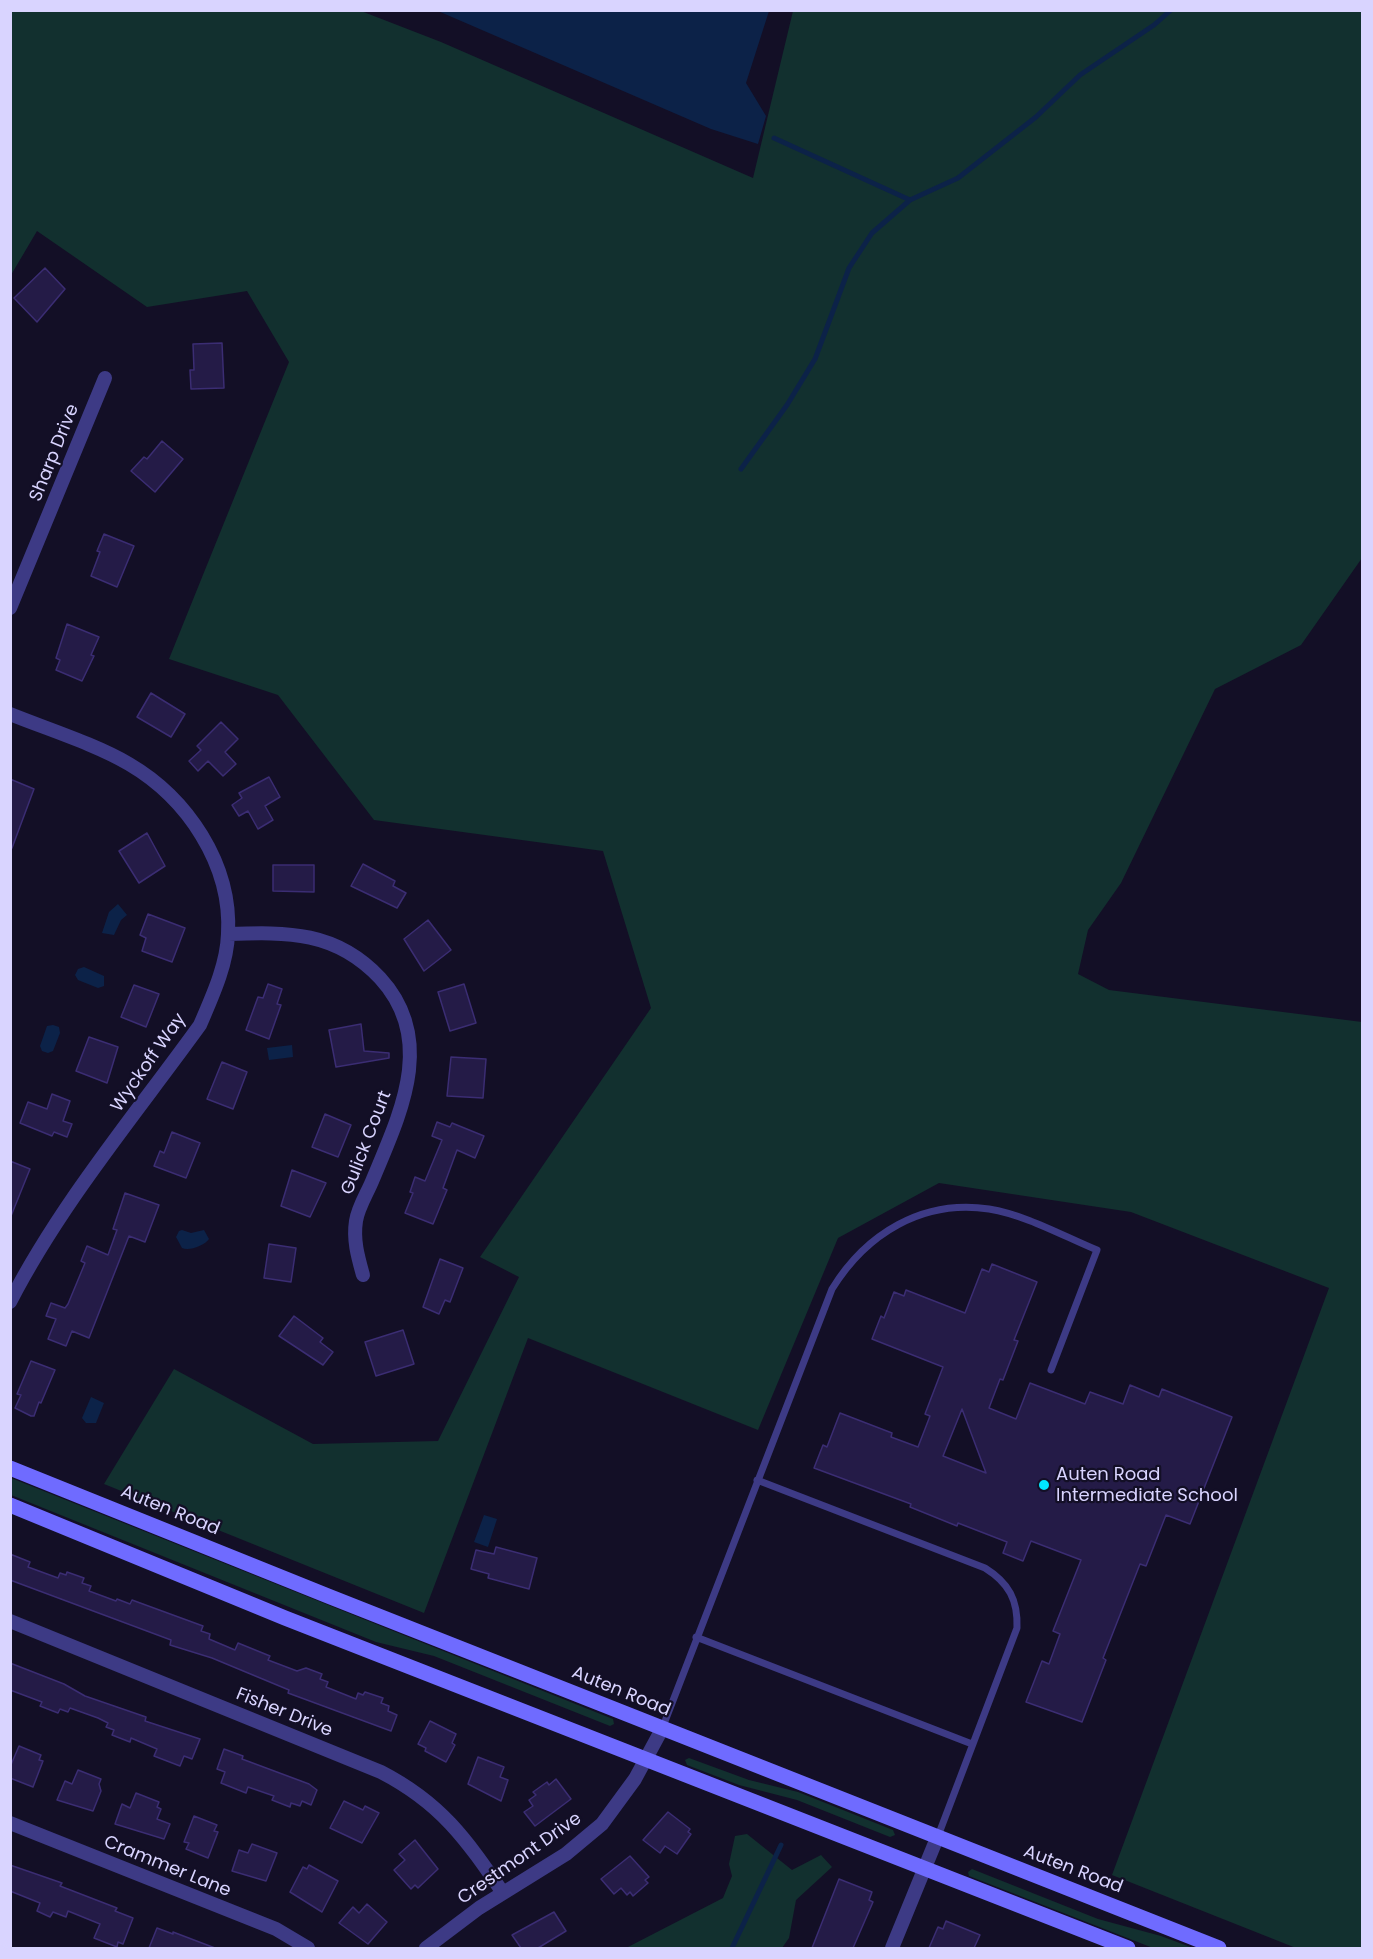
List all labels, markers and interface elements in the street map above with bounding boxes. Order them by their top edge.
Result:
street label: Sharp Drive [26,401,84,505]
street label: Wyckoff Way [107,1009,191,1117]
street label: Gulick Court [337,1088,397,1198]
place label: Auten Road Intermediate School [1056,1464,1238,1506]
marker: Auten Road Intermediate School [1037,1478,1051,1492]
street label: Auten Road [118,1481,222,1541]
street label: Auten Road [569,1662,673,1722]
street label: Fisher Drive [233,1684,335,1742]
street label: Crestmont Drive [454,1808,586,1910]
street label: Crammer Lane [100,1832,234,1902]
street label: Auten Road [1020,1841,1126,1899]

